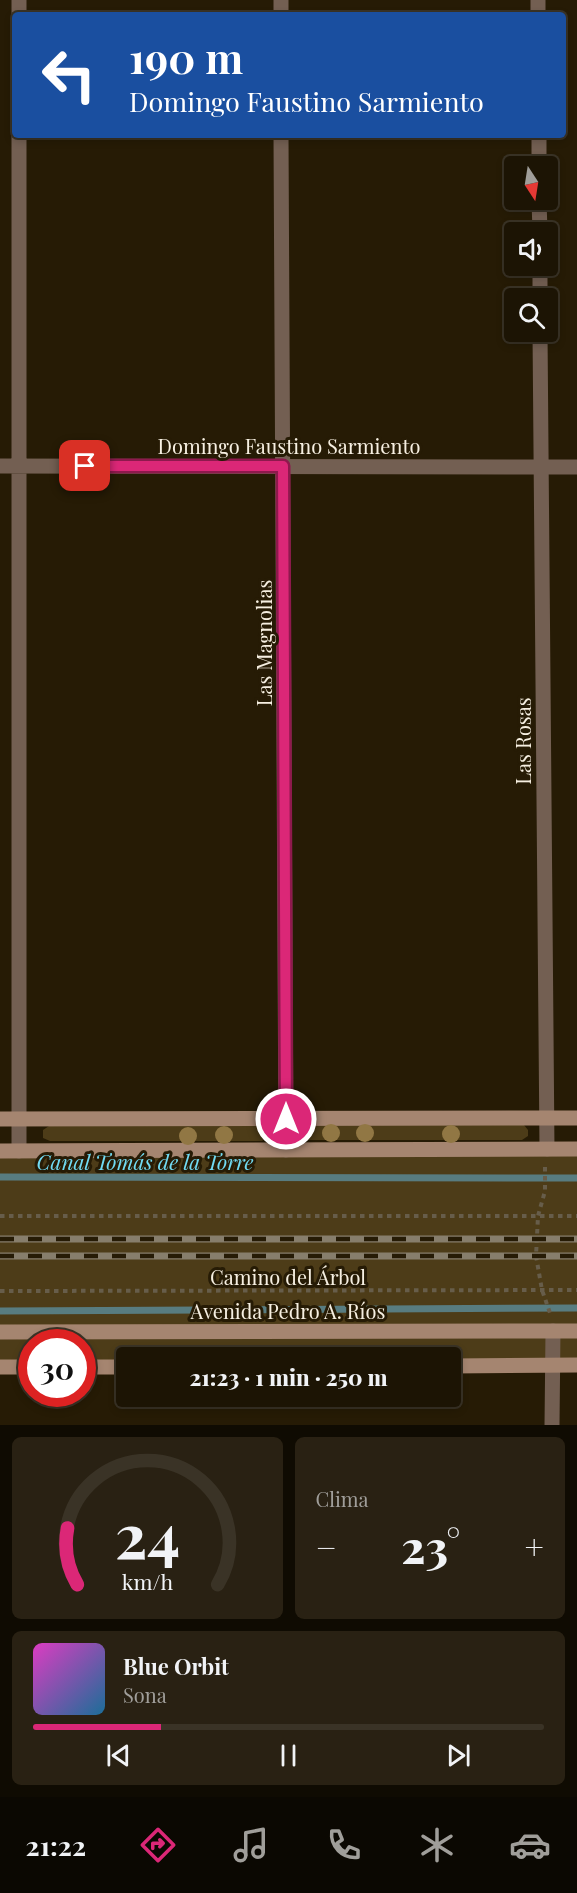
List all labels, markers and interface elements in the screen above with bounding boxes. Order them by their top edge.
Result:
text: 190 m [129,29,243,85]
icon: left [30,36,108,114]
text: Domingo Faustino Sarmiento [129,83,484,119]
north arrow [504,156,558,210]
map controls [504,156,558,342]
button: sound [504,222,558,276]
button: search [504,288,558,342]
street label: Domingo Faustino Sarmiento [158,432,420,459]
pin [59,440,110,491]
icon: arrive [68,449,101,482]
street label: Las Magnolias [250,580,277,706]
street label: Las Rosas [509,697,536,785]
position arrow [254,1087,318,1151]
water label: Canal Tomás de la Torre [36,1147,254,1175]
street label: Camino del Árbol [210,1263,366,1290]
street label: Avenida Pedro A. Ríos [190,1297,385,1324]
speed limit sign: 30 [18,1329,96,1407]
text: 21:23 · 1 min · 250 m [190,1362,388,1392]
text: Clima [316,1485,369,1512]
text: 24 [114,1491,180,1575]
text: 23° [401,1515,460,1575]
text: − [316,1524,337,1568]
text: + [525,1524,544,1568]
text: km/h [122,1567,173,1595]
text: Blue Orbit [123,1651,229,1681]
text: Sona [123,1681,167,1708]
icon: previous [102,1739,135,1772]
icon: pause [272,1739,305,1772]
icon: next [442,1739,475,1772]
icon: directions [137,1824,179,1866]
icon: music [230,1824,272,1866]
icon: phone [323,1824,365,1866]
icon: climate [416,1824,458,1866]
icon: car [509,1824,551,1866]
text: 21:22 [26,1827,86,1863]

